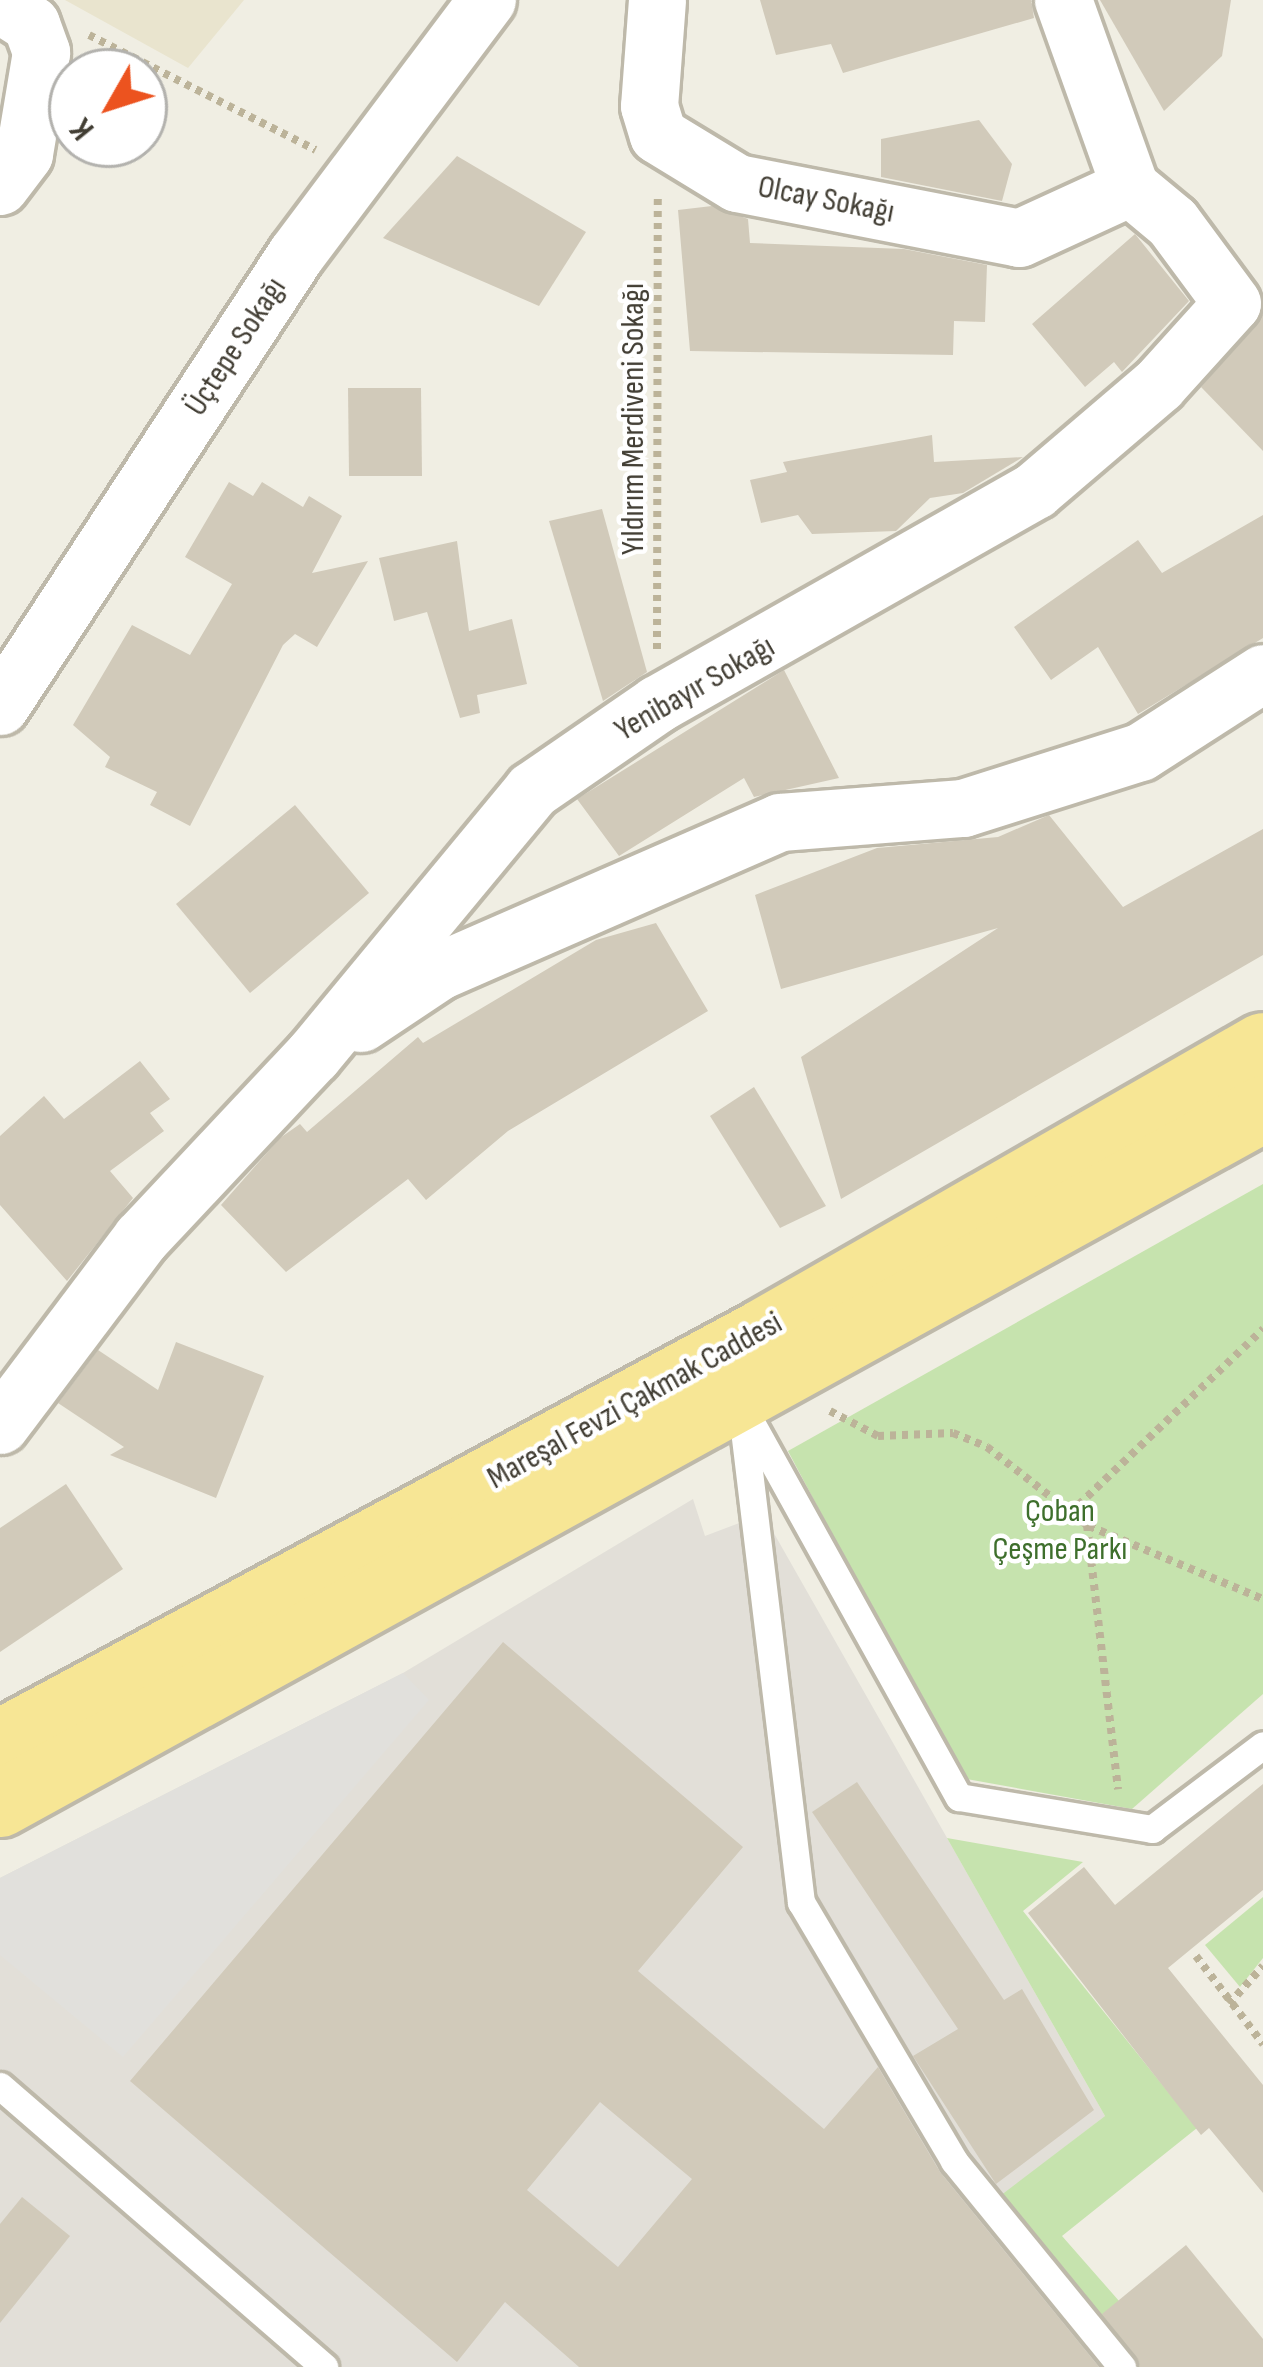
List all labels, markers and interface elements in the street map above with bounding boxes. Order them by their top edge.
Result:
north arrow [48,48,168,168]
text: K [62,110,103,148]
street label: Olcay Sokağı [754,167,898,233]
street label: Üçtepe Sokağı [177,270,295,424]
street label: Yıldırım Merdiveni Sokağı [614,283,654,555]
street label: Yenibayır Sokağı [608,627,782,751]
street label: Mareşal Fevzi Çakmak Caddesi [481,1303,789,1499]
park label: Çoban Çeşme Parkı [993,1492,1127,1570]

